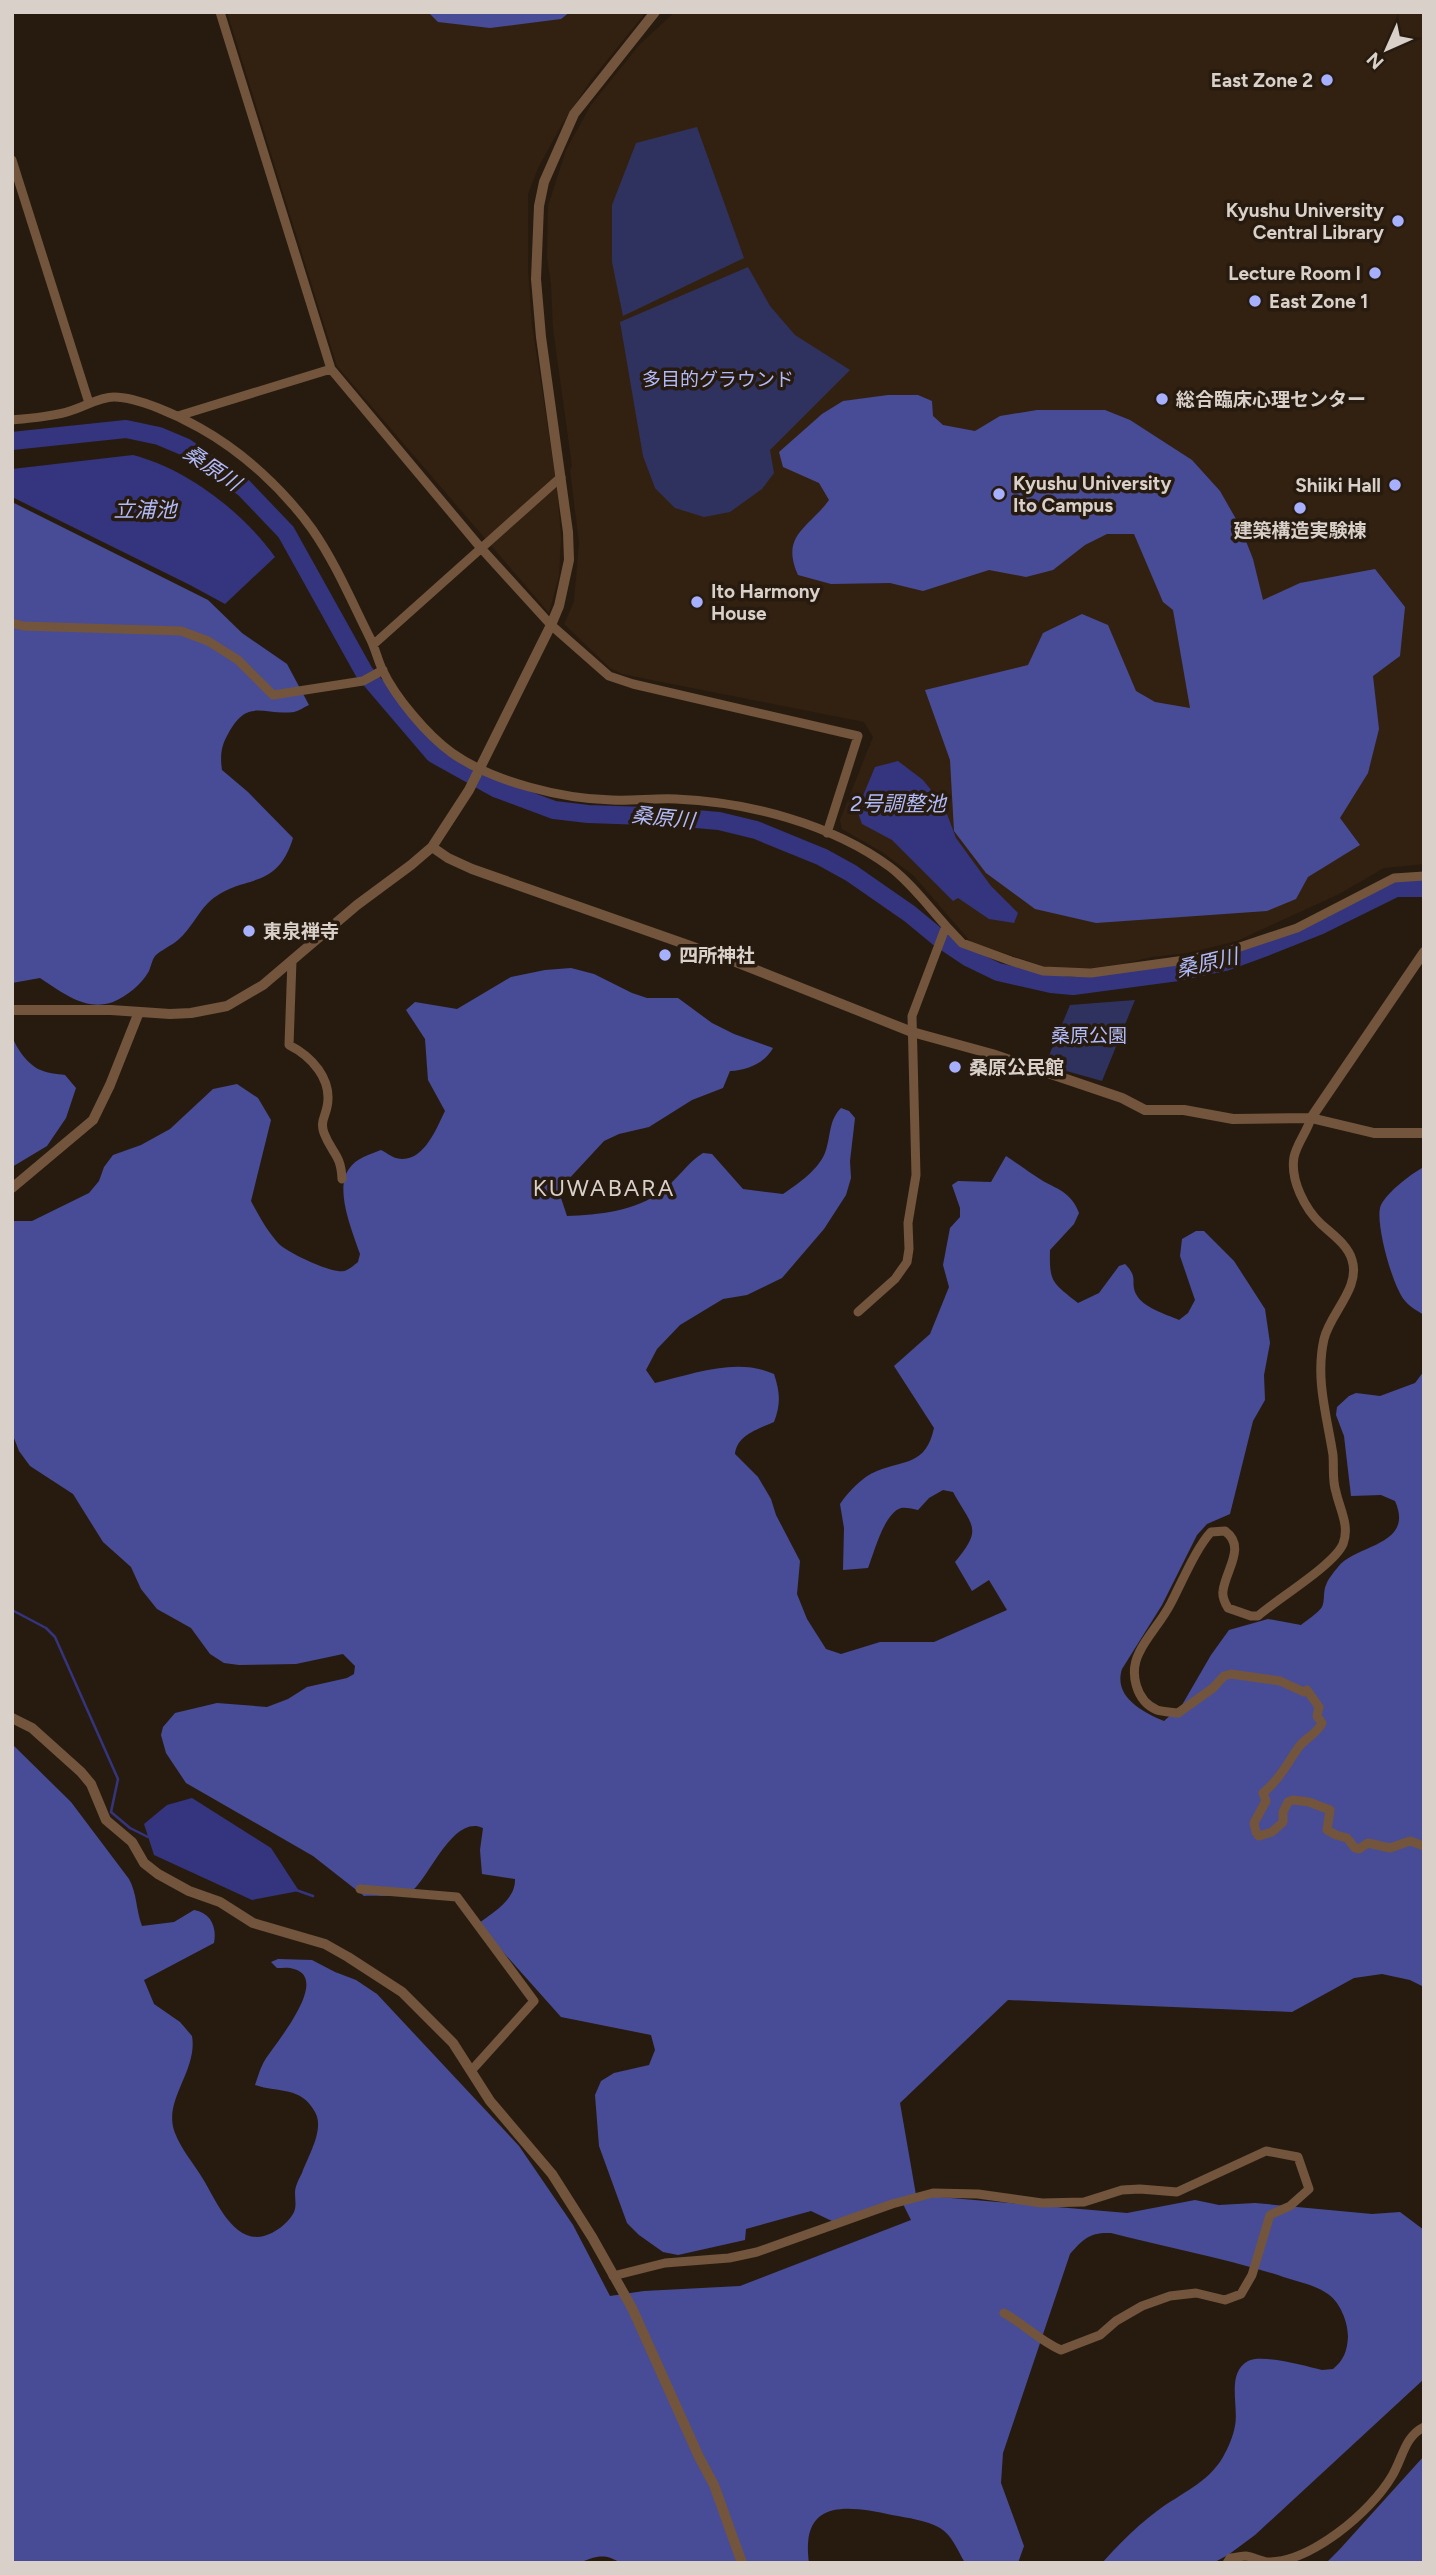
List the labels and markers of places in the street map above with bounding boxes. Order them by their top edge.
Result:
place label: East Zone 2 [1211,69,1313,92]
marker: East Zone 2 [1319,72,1335,88]
place label: Kyushu University Central Library [1226,199,1384,244]
marker: Kyushu University Central Library [1390,213,1406,229]
place label: Lecture Room I [1228,262,1361,285]
marker: Lecture Room I [1367,265,1383,281]
place label: East Zone 1 [1269,290,1368,313]
marker: East Zone 1 [1247,293,1263,309]
place label: 総合臨床心理センター [1176,388,1366,411]
marker: 総合臨床心理センター [1154,391,1170,407]
place label: Kyushu University Ito Campus [1013,472,1171,517]
place label: Shiiki Hall [1295,474,1381,497]
marker: Shiiki Hall [1387,477,1403,493]
marker: Kyushu University Ito Campus [991,486,1007,502]
marker: 建築構造実験棟 [1292,500,1308,516]
place label: 建築構造実験棟 [1233,519,1367,542]
place label: Ito Harmony House [711,580,820,625]
marker: Ito Harmony House [689,594,705,610]
place label: 東泉禅寺 [263,920,339,943]
marker: 東泉禅寺 [241,923,257,939]
place label: 四所神社 [679,944,755,967]
marker: 四所神社 [657,947,673,963]
place label: 桑原公民館 [969,1056,1064,1079]
marker: 桑原公民館 [947,1059,963,1075]

